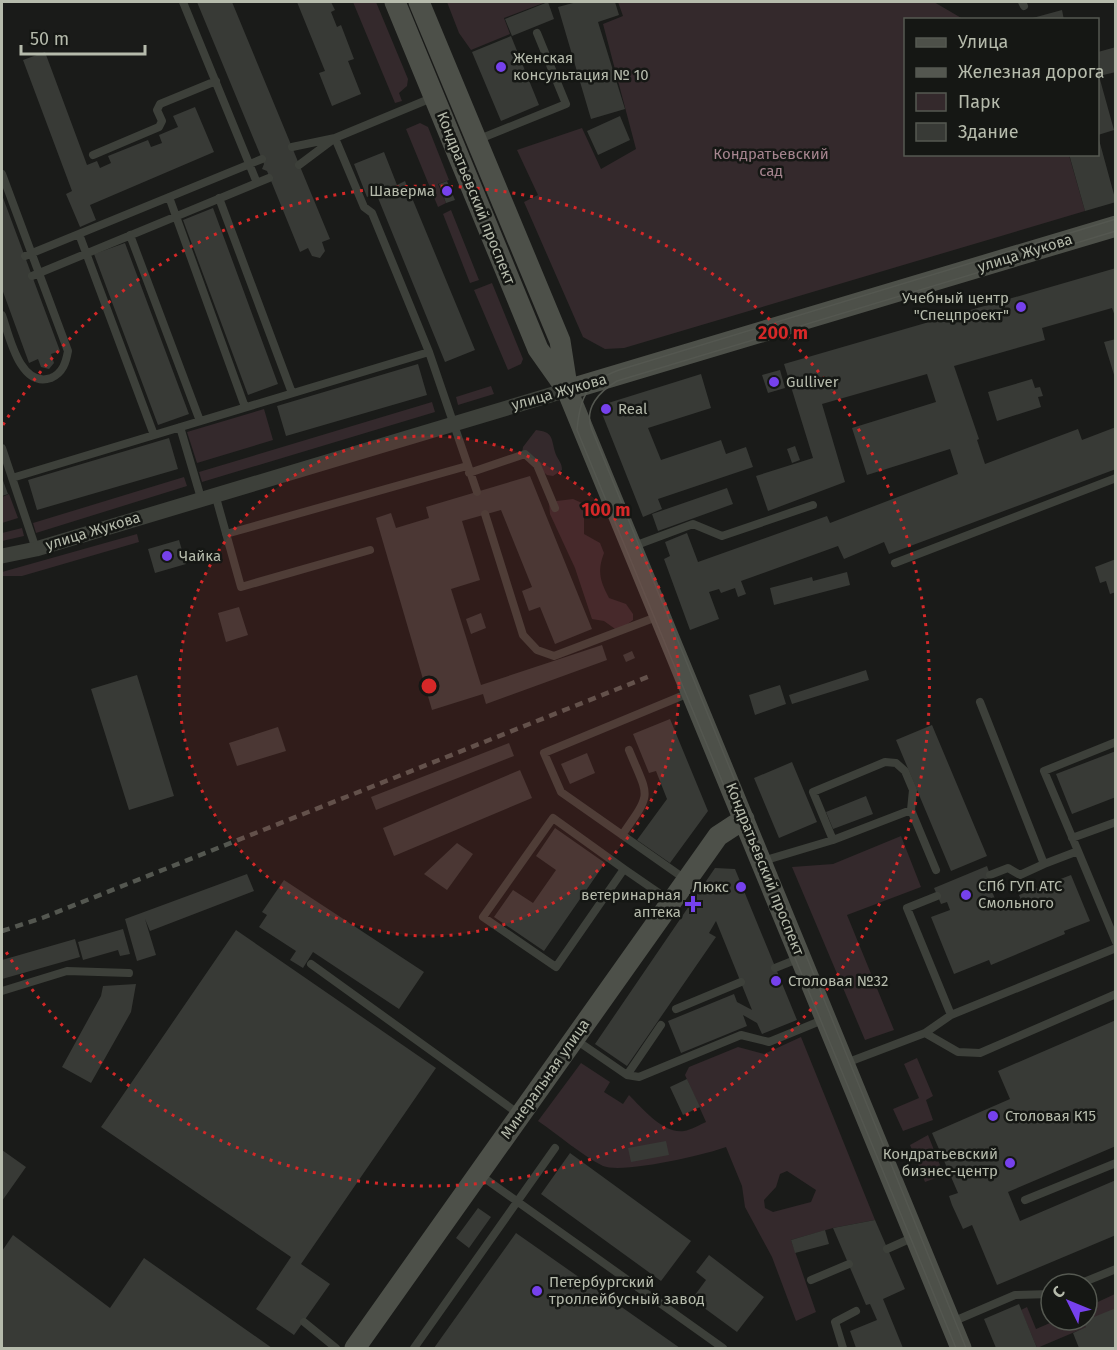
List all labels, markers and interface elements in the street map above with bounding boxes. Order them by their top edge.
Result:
scale bar [21,18,146,56]
legend [904,18,1099,156]
text: 50 m [30,28,69,50]
text: Улица [958,31,1008,53]
place label: Женская консультация № 10 [513,49,649,84]
marker: Женская консультация № 10 [494,60,508,74]
text: Железная дорога [958,61,1105,83]
text: Парк [958,91,1001,113]
street label: Кондратьевский проспект [433,109,519,287]
text: Здание [958,121,1019,143]
park label: Кондратьевский сад [713,145,829,180]
place label: Шаверма [369,182,435,200]
marker: Шаверма [440,184,454,198]
street label: улица Жукова [975,230,1075,276]
place label: Учебный центр "Спецпроект" [902,289,1009,324]
marker: Учебный центр "Спецпроект" [1014,300,1028,314]
text: 200 m [758,322,808,344]
street label: улица Жукова [509,370,609,414]
place label: Gulliver [786,373,839,391]
marker: Gulliver [767,375,781,389]
place label: Real [618,400,648,418]
marker: Real [599,402,613,416]
text: 100 m [582,499,630,521]
street label: улица Жукова [43,508,143,554]
place label: Чайка [179,547,221,565]
marker: Чайка [160,549,174,563]
centre of rings [419,676,439,696]
street label: Кондратьевский проспект [722,780,808,958]
place label: СПб ГУП АТС Смольного [978,877,1063,912]
place label: Люкс [693,878,729,896]
marker: Люкс [734,880,748,894]
place label: ветеринарная аптека [581,886,681,921]
marker: СПб ГУП АТС Смольного [959,888,973,902]
marker: ветеринарная аптека [686,897,700,911]
place label: Столовая №32 [788,972,888,990]
marker: Столовая №32 [769,974,783,988]
street label: Минеральная улица [497,1016,593,1142]
place label: Столовая К15 [1005,1107,1096,1125]
marker: Столовая К15 [986,1109,1000,1123]
place label: Кондратьевский бизнес-центр [883,1145,998,1180]
marker: Кондратьевский бизнес-центр [1003,1156,1017,1170]
north arrow [1039,1272,1099,1332]
place label: Петербургский троллейбусный завод [549,1273,705,1308]
text: С [1048,1282,1069,1302]
marker: Петербургский троллейбусный завод [530,1284,544,1298]

